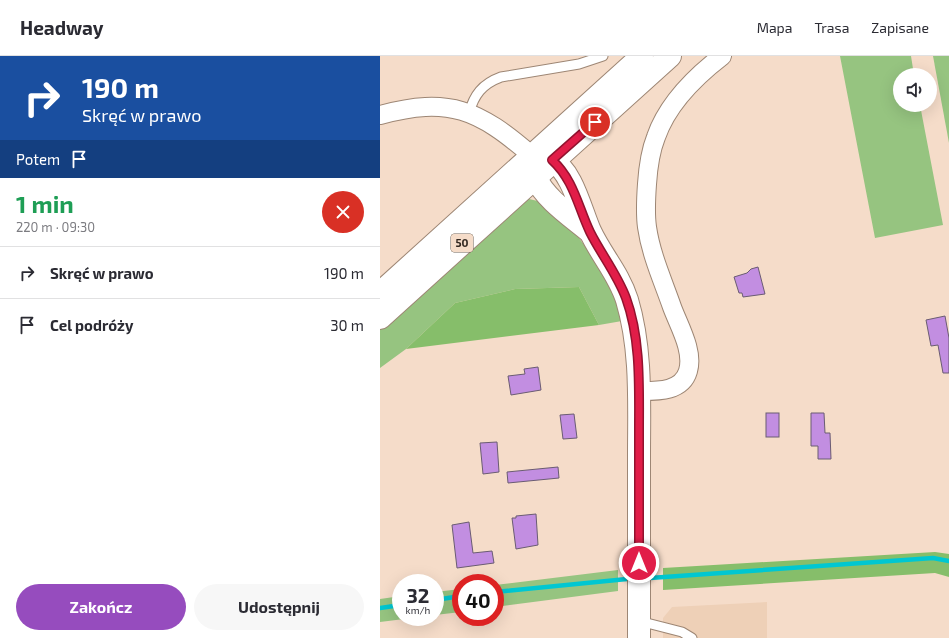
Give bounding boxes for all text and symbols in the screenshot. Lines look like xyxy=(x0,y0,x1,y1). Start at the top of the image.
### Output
text: Headway xyxy=(20,16,104,39)
text: Mapa xyxy=(757,19,792,36)
text: Trasa xyxy=(814,19,849,36)
text: Zapisane xyxy=(871,19,929,36)
map controls xyxy=(893,68,937,112)
button: sound xyxy=(893,68,937,112)
text: 190 m xyxy=(82,70,159,104)
icon: right xyxy=(16,72,68,124)
text: Skręć w prawo xyxy=(82,104,201,126)
pin xyxy=(578,105,612,139)
icon: arrive xyxy=(584,111,606,133)
icon: arrive xyxy=(68,148,90,170)
text: Potem xyxy=(16,150,60,168)
text: 1 min xyxy=(16,189,74,218)
button: close xyxy=(322,191,364,233)
text: 220 m · 09:30 xyxy=(16,219,95,235)
road number: 50 xyxy=(451,234,473,252)
icon: right xyxy=(16,262,38,284)
text: Skręć w prawo xyxy=(50,264,154,282)
text: 190 m xyxy=(324,264,364,282)
icon: arrive xyxy=(16,314,38,336)
text: Cel podróży xyxy=(50,316,133,334)
text: 30 m xyxy=(330,316,364,334)
position arrow xyxy=(618,542,660,584)
speed limit sign: 40 xyxy=(452,574,504,626)
text: 32 xyxy=(407,583,429,607)
button: Zakończ xyxy=(16,584,186,630)
button: Udostępnij xyxy=(194,584,364,630)
text: km/h xyxy=(406,604,430,616)

